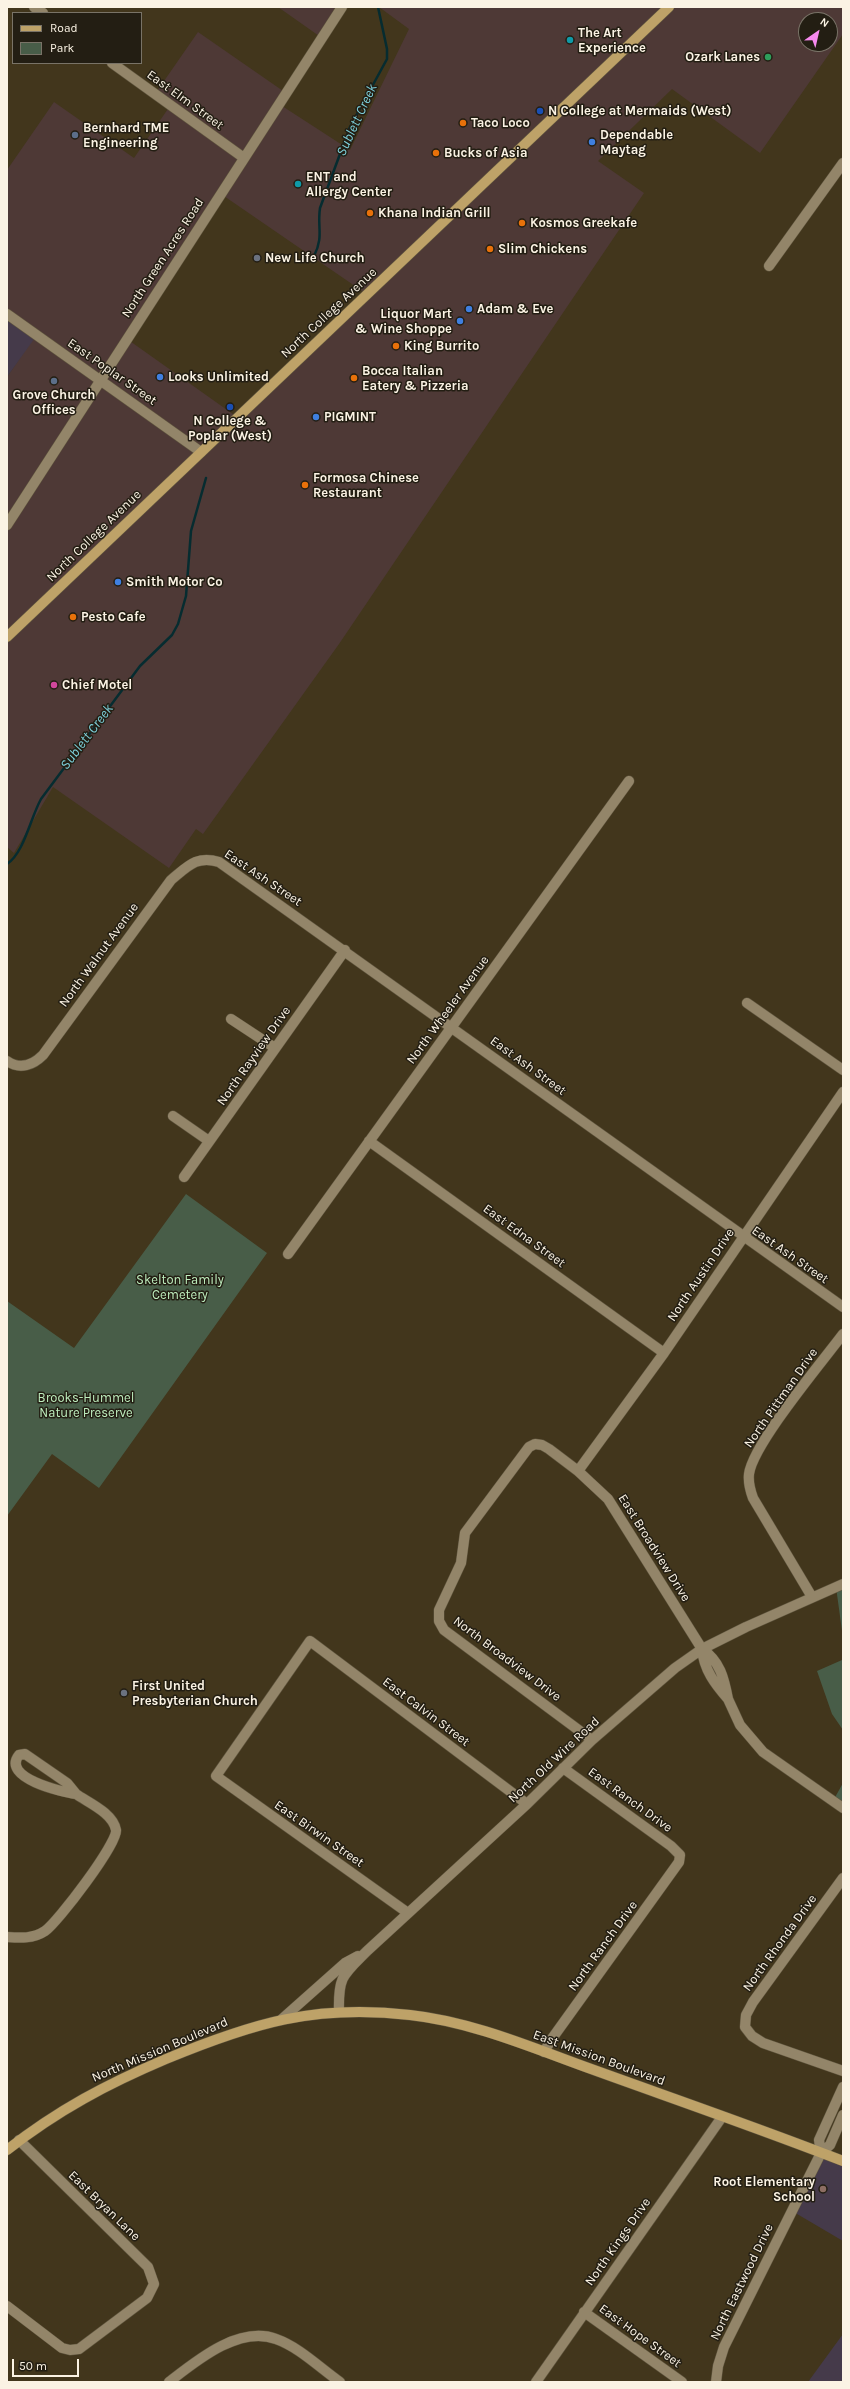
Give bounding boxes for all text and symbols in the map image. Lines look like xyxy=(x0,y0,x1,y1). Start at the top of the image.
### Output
legend xyxy=(12,12,142,64)
north arrow xyxy=(798,12,838,52)
text: N xyxy=(818,15,831,30)
text: Road xyxy=(50,21,78,35)
place label: The Art Experience xyxy=(578,25,646,56)
marker: The Art Experience xyxy=(565,35,575,45)
text: Park xyxy=(50,41,74,55)
place label: Ozark Lanes xyxy=(685,49,760,65)
marker: Ozark Lanes xyxy=(763,52,773,62)
street label: East Elm Street xyxy=(144,67,226,133)
water label: Sublett Creek xyxy=(333,81,381,159)
place label: N College at Mermaids (West) xyxy=(548,103,732,119)
marker: N College at Mermaids (West) xyxy=(535,106,545,116)
place label: Taco Loco xyxy=(471,115,530,131)
marker: Taco Loco xyxy=(458,118,468,128)
place label: Bernhard TME Engineering xyxy=(83,120,169,151)
place label: Dependable Maytag xyxy=(600,127,673,158)
marker: Bernhard TME Engineering xyxy=(70,130,80,140)
marker: Dependable Maytag xyxy=(587,137,597,147)
place label: Bucks of Asia xyxy=(444,145,528,161)
marker: Bucks of Asia xyxy=(431,148,441,158)
place label: ENT and Allergy Center xyxy=(306,169,392,200)
marker: ENT and Allergy Center xyxy=(293,179,303,189)
street label: North Green Acres Road xyxy=(119,195,207,321)
place label: Khana Indian Grill xyxy=(378,205,491,221)
marker: Khana Indian Grill xyxy=(365,208,375,218)
place label: Kosmos Greekafe xyxy=(530,215,637,231)
marker: Kosmos Greekafe xyxy=(517,218,527,228)
place label: Slim Chickens xyxy=(498,241,587,257)
marker: Slim Chickens xyxy=(485,244,495,254)
place label: New Life Church xyxy=(265,250,365,266)
marker: New Life Church xyxy=(252,253,262,263)
street label: North College Avenue xyxy=(278,265,380,361)
place label: Adam & Eve xyxy=(477,301,553,317)
marker: Adam & Eve xyxy=(464,304,474,314)
place label: Liquor Mart & Wine Shoppe xyxy=(355,306,452,337)
marker: Liquor Mart & Wine Shoppe xyxy=(455,316,465,326)
street label: East Poplar Street xyxy=(64,335,160,409)
place label: King Burrito xyxy=(404,338,479,354)
marker: King Burrito xyxy=(391,341,401,351)
place label: Bocca Italian Eatery & Pizzeria xyxy=(362,363,469,394)
place label: Looks Unlimited xyxy=(168,369,269,385)
marker: Looks Unlimited xyxy=(155,372,165,382)
marker: Bocca Italian Eatery & Pizzeria xyxy=(349,373,359,383)
marker: Grove Church Offices xyxy=(49,376,59,386)
place label: Grove Church Offices xyxy=(13,387,95,418)
marker: N College & Poplar (West) xyxy=(225,402,235,412)
place label: PIGMINT xyxy=(324,409,376,425)
marker: PIGMINT xyxy=(311,412,321,422)
place label: N College & Poplar (West) xyxy=(188,413,272,444)
place label: Formosa Chinese Restaurant xyxy=(313,470,419,501)
marker: Formosa Chinese Restaurant xyxy=(300,480,310,490)
street label: North College Avenue xyxy=(43,487,145,585)
place label: Smith Motor Co xyxy=(126,574,223,590)
marker: Smith Motor Co xyxy=(113,577,123,587)
place label: Pesto Cafe xyxy=(81,609,146,625)
marker: Pesto Cafe xyxy=(68,612,78,622)
place label: Chief Motel xyxy=(62,677,132,693)
marker: Chief Motel xyxy=(49,680,59,690)
water label: Sublett Creek xyxy=(57,701,117,773)
street label: East Ash Street xyxy=(221,846,305,910)
street label: North Walnut Avenue xyxy=(56,900,142,1010)
street label: North Wheeler Avenue xyxy=(403,953,493,1067)
street label: North Rayview Drive xyxy=(214,1003,294,1109)
street label: East Ash Street xyxy=(487,1033,569,1099)
street label: East Edna Street xyxy=(480,1201,568,1271)
street label: East Ash Street xyxy=(749,1223,831,1287)
street label: North Austin Drive xyxy=(664,1226,738,1324)
park label: Skelton Family Cemetery xyxy=(136,1272,224,1303)
street label: North Pittman Drive xyxy=(741,1345,821,1451)
park label: Brooks-Hummel Nature Preserve xyxy=(38,1390,134,1421)
street label: East Broadview Drive xyxy=(615,1491,693,1605)
street label: North Broadview Drive xyxy=(450,1613,564,1705)
street label: East Calvin Street xyxy=(379,1674,473,1750)
place label: First United Presbyterian Church xyxy=(132,1678,258,1709)
marker: First United Presbyterian Church xyxy=(119,1688,129,1698)
street label: North Old Wire Road xyxy=(505,1714,603,1806)
street label: East Ranch Drive xyxy=(585,1764,675,1836)
street label: East Birwin Street xyxy=(271,1797,367,1871)
street label: North Rhonda Drive xyxy=(740,1892,820,1994)
street label: North Ranch Drive xyxy=(565,1898,641,1994)
street label: North Mission Boulevard xyxy=(90,2014,230,2086)
street label: East Mission Boulevard xyxy=(531,2027,667,2089)
street label: East Bryan Lane xyxy=(65,2168,143,2244)
place label: Root Elementary School xyxy=(713,2174,815,2205)
marker: Root Elementary School xyxy=(818,2184,828,2194)
street label: North Kings Drive xyxy=(582,2195,654,2289)
street label: North Eastwood Drive xyxy=(707,2221,777,2343)
street label: East Hope Street xyxy=(596,2301,684,2371)
scale bar xyxy=(14,2351,81,2377)
text: 50 m xyxy=(19,2359,47,2373)

